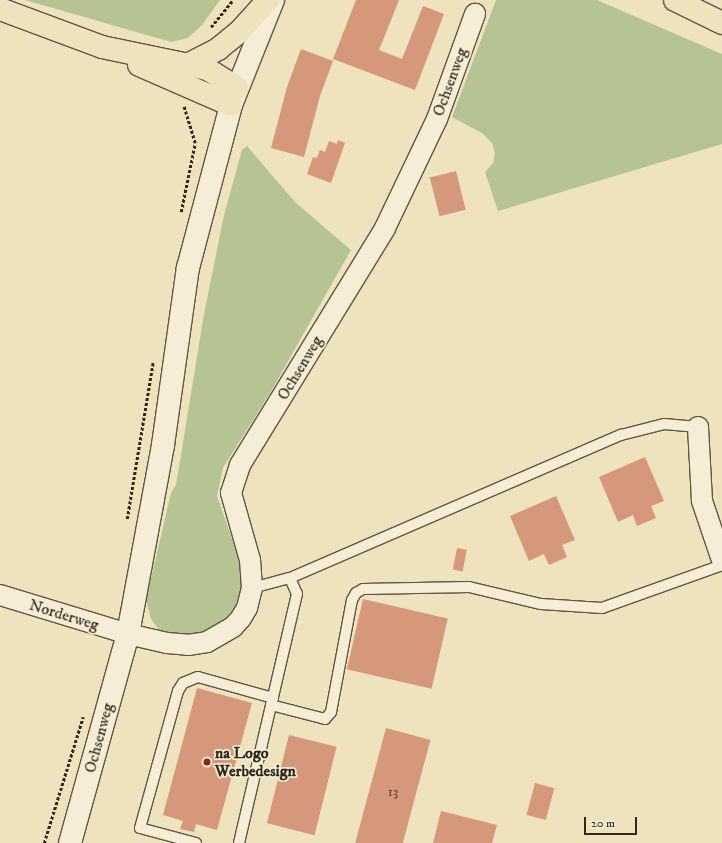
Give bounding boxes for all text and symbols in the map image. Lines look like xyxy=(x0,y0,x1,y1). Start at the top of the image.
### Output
street label: Ochsenweg xyxy=(429,45,471,119)
street label: Ochsenweg xyxy=(273,332,327,404)
street label: Norderweg xyxy=(27,595,101,635)
street label: Ochsenweg xyxy=(80,701,118,775)
place label: na Logo Werbedesign xyxy=(215,743,296,781)
marker: na Logo Werbedesign xyxy=(202,757,212,767)
house number: 13 xyxy=(388,784,398,800)
scale bar xyxy=(586,809,639,835)
text: 20 m xyxy=(591,816,615,831)

